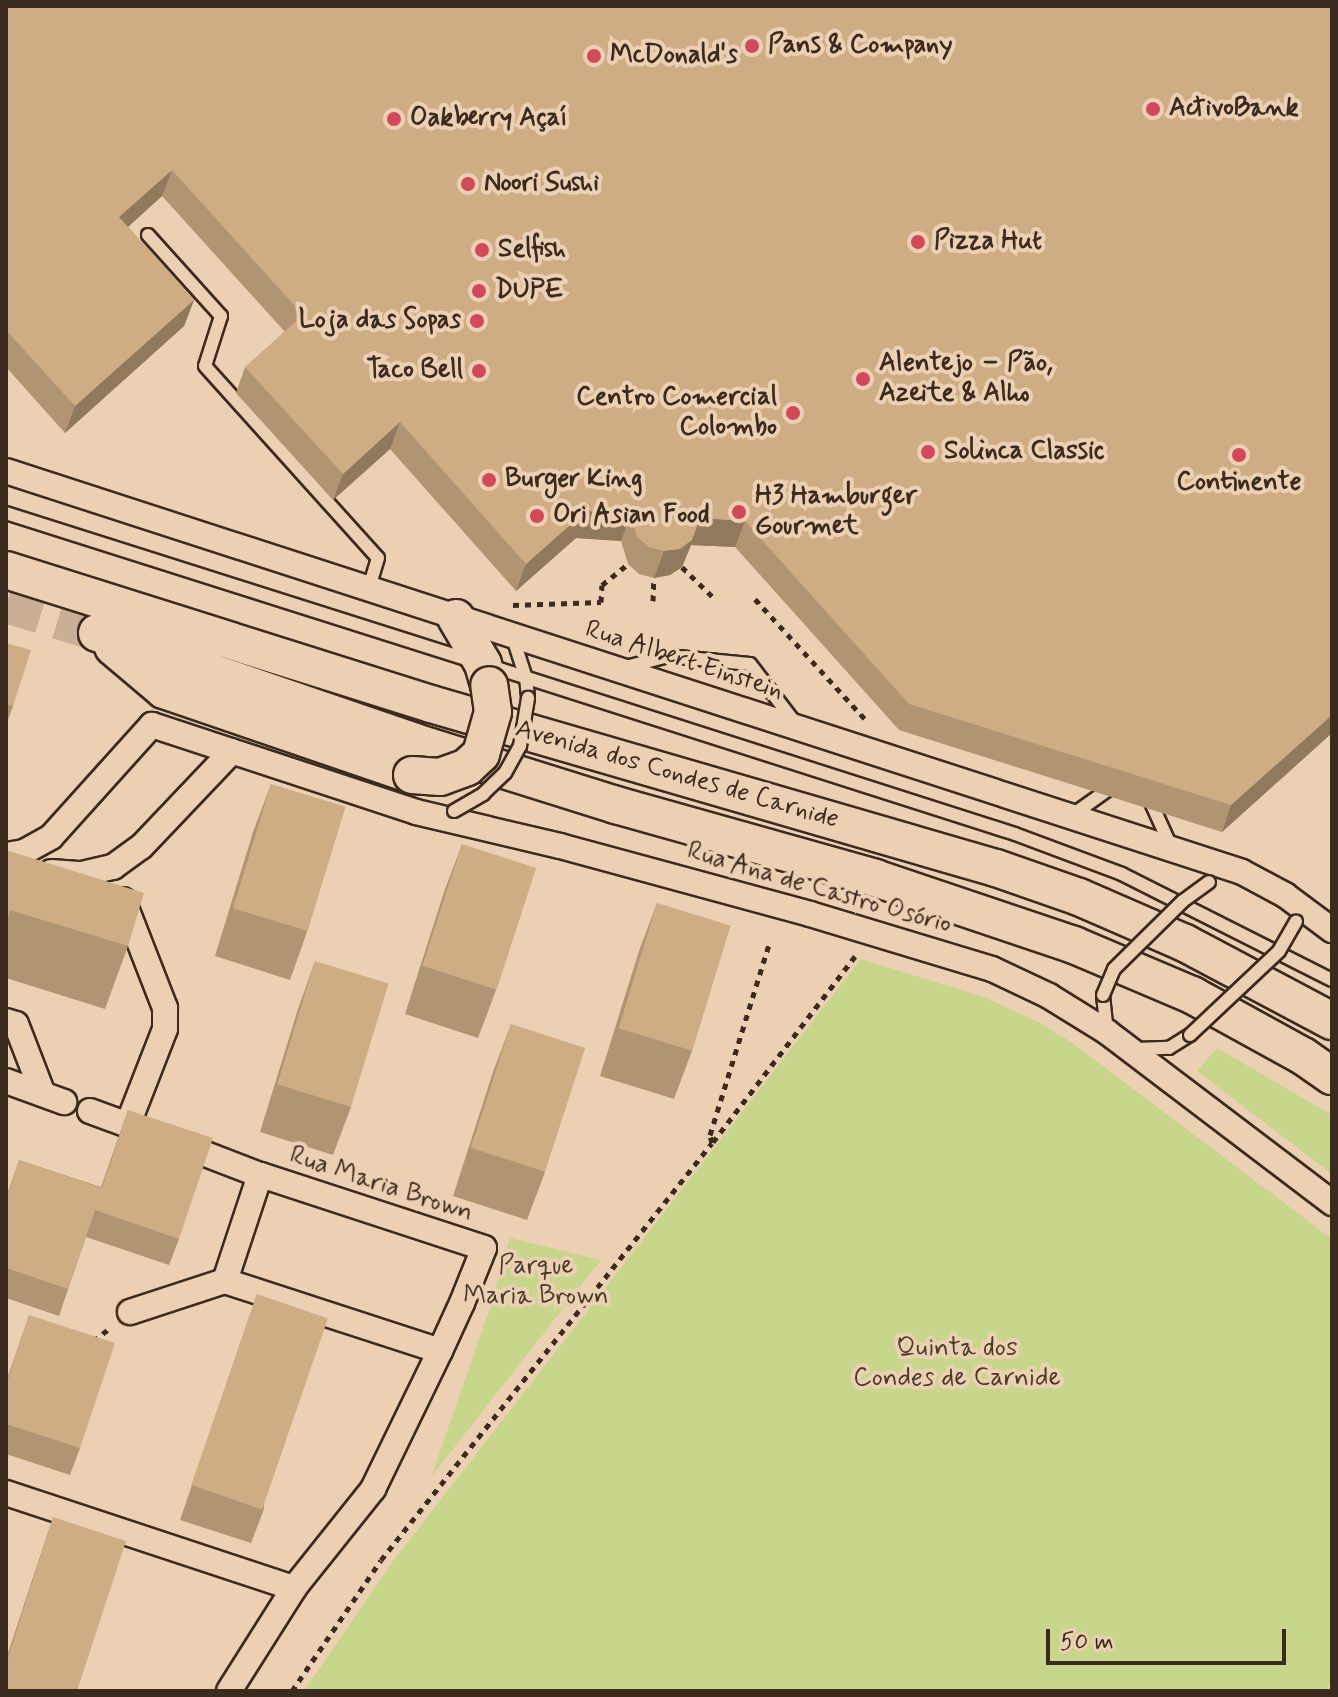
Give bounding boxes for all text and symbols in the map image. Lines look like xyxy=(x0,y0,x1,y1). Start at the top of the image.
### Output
place label: Pans & Company xyxy=(768,30,952,62)
marker: Pans & Company xyxy=(743,37,761,55)
place label: McDonald's xyxy=(610,40,738,72)
marker: McDonald's xyxy=(585,47,603,65)
place label: ActivoBank xyxy=(1169,93,1299,125)
marker: ActivoBank xyxy=(1144,100,1162,118)
place label: Oakberry Açaí xyxy=(410,103,567,135)
marker: Oakberry Açaí xyxy=(385,110,403,128)
place label: Noori Sushi xyxy=(484,168,599,200)
marker: Noori Sushi xyxy=(459,175,477,193)
place label: Pizza Hut xyxy=(934,226,1040,258)
marker: Pizza Hut xyxy=(909,233,927,251)
place label: Selfish xyxy=(498,234,566,266)
marker: Selfish xyxy=(473,241,491,259)
place label: DUPE xyxy=(495,275,563,307)
marker: DUPE xyxy=(470,282,488,300)
place label: Loja das Sopas xyxy=(302,305,461,337)
marker: Loja das Sopas xyxy=(468,312,486,330)
place label: Alentejo – Pão, Azeite & Alho xyxy=(879,348,1053,410)
place label: Taco Bell xyxy=(368,355,463,387)
marker: Taco Bell xyxy=(470,362,488,380)
marker: Alentejo – Pão, Azeite & Alho xyxy=(854,370,872,388)
place label: Centro Comercial Colombo xyxy=(576,382,777,444)
marker: Centro Comercial Colombo xyxy=(784,404,802,422)
place label: Solinca Classic xyxy=(944,436,1109,468)
marker: Solinca Classic xyxy=(919,443,937,461)
marker: Continente xyxy=(1230,446,1248,464)
place label: Burger King xyxy=(505,464,639,496)
place label: Continente xyxy=(1176,467,1302,499)
marker: Burger King xyxy=(480,471,498,489)
place label: H3 Hamburger Gourmet xyxy=(755,481,917,542)
place label: Ori Asian Food xyxy=(553,500,714,532)
marker: H3 Hamburger Gourmet xyxy=(730,503,748,521)
marker: Ori Asian Food xyxy=(528,507,546,525)
street label: Rua Albert Einstein xyxy=(581,614,787,708)
street label: Avenida dos Condes de Carnide xyxy=(505,712,849,838)
street label: Rua Ana de Castro Osório xyxy=(684,836,954,942)
street label: Rua Maria Brown xyxy=(285,1140,477,1230)
park label: Parque Maria Brown xyxy=(463,1251,609,1312)
park label: Quinta dos Condes de Carnide xyxy=(851,1333,1063,1394)
scale bar xyxy=(1050,1613,1290,1663)
text: 50 m xyxy=(1060,1627,1114,1658)

